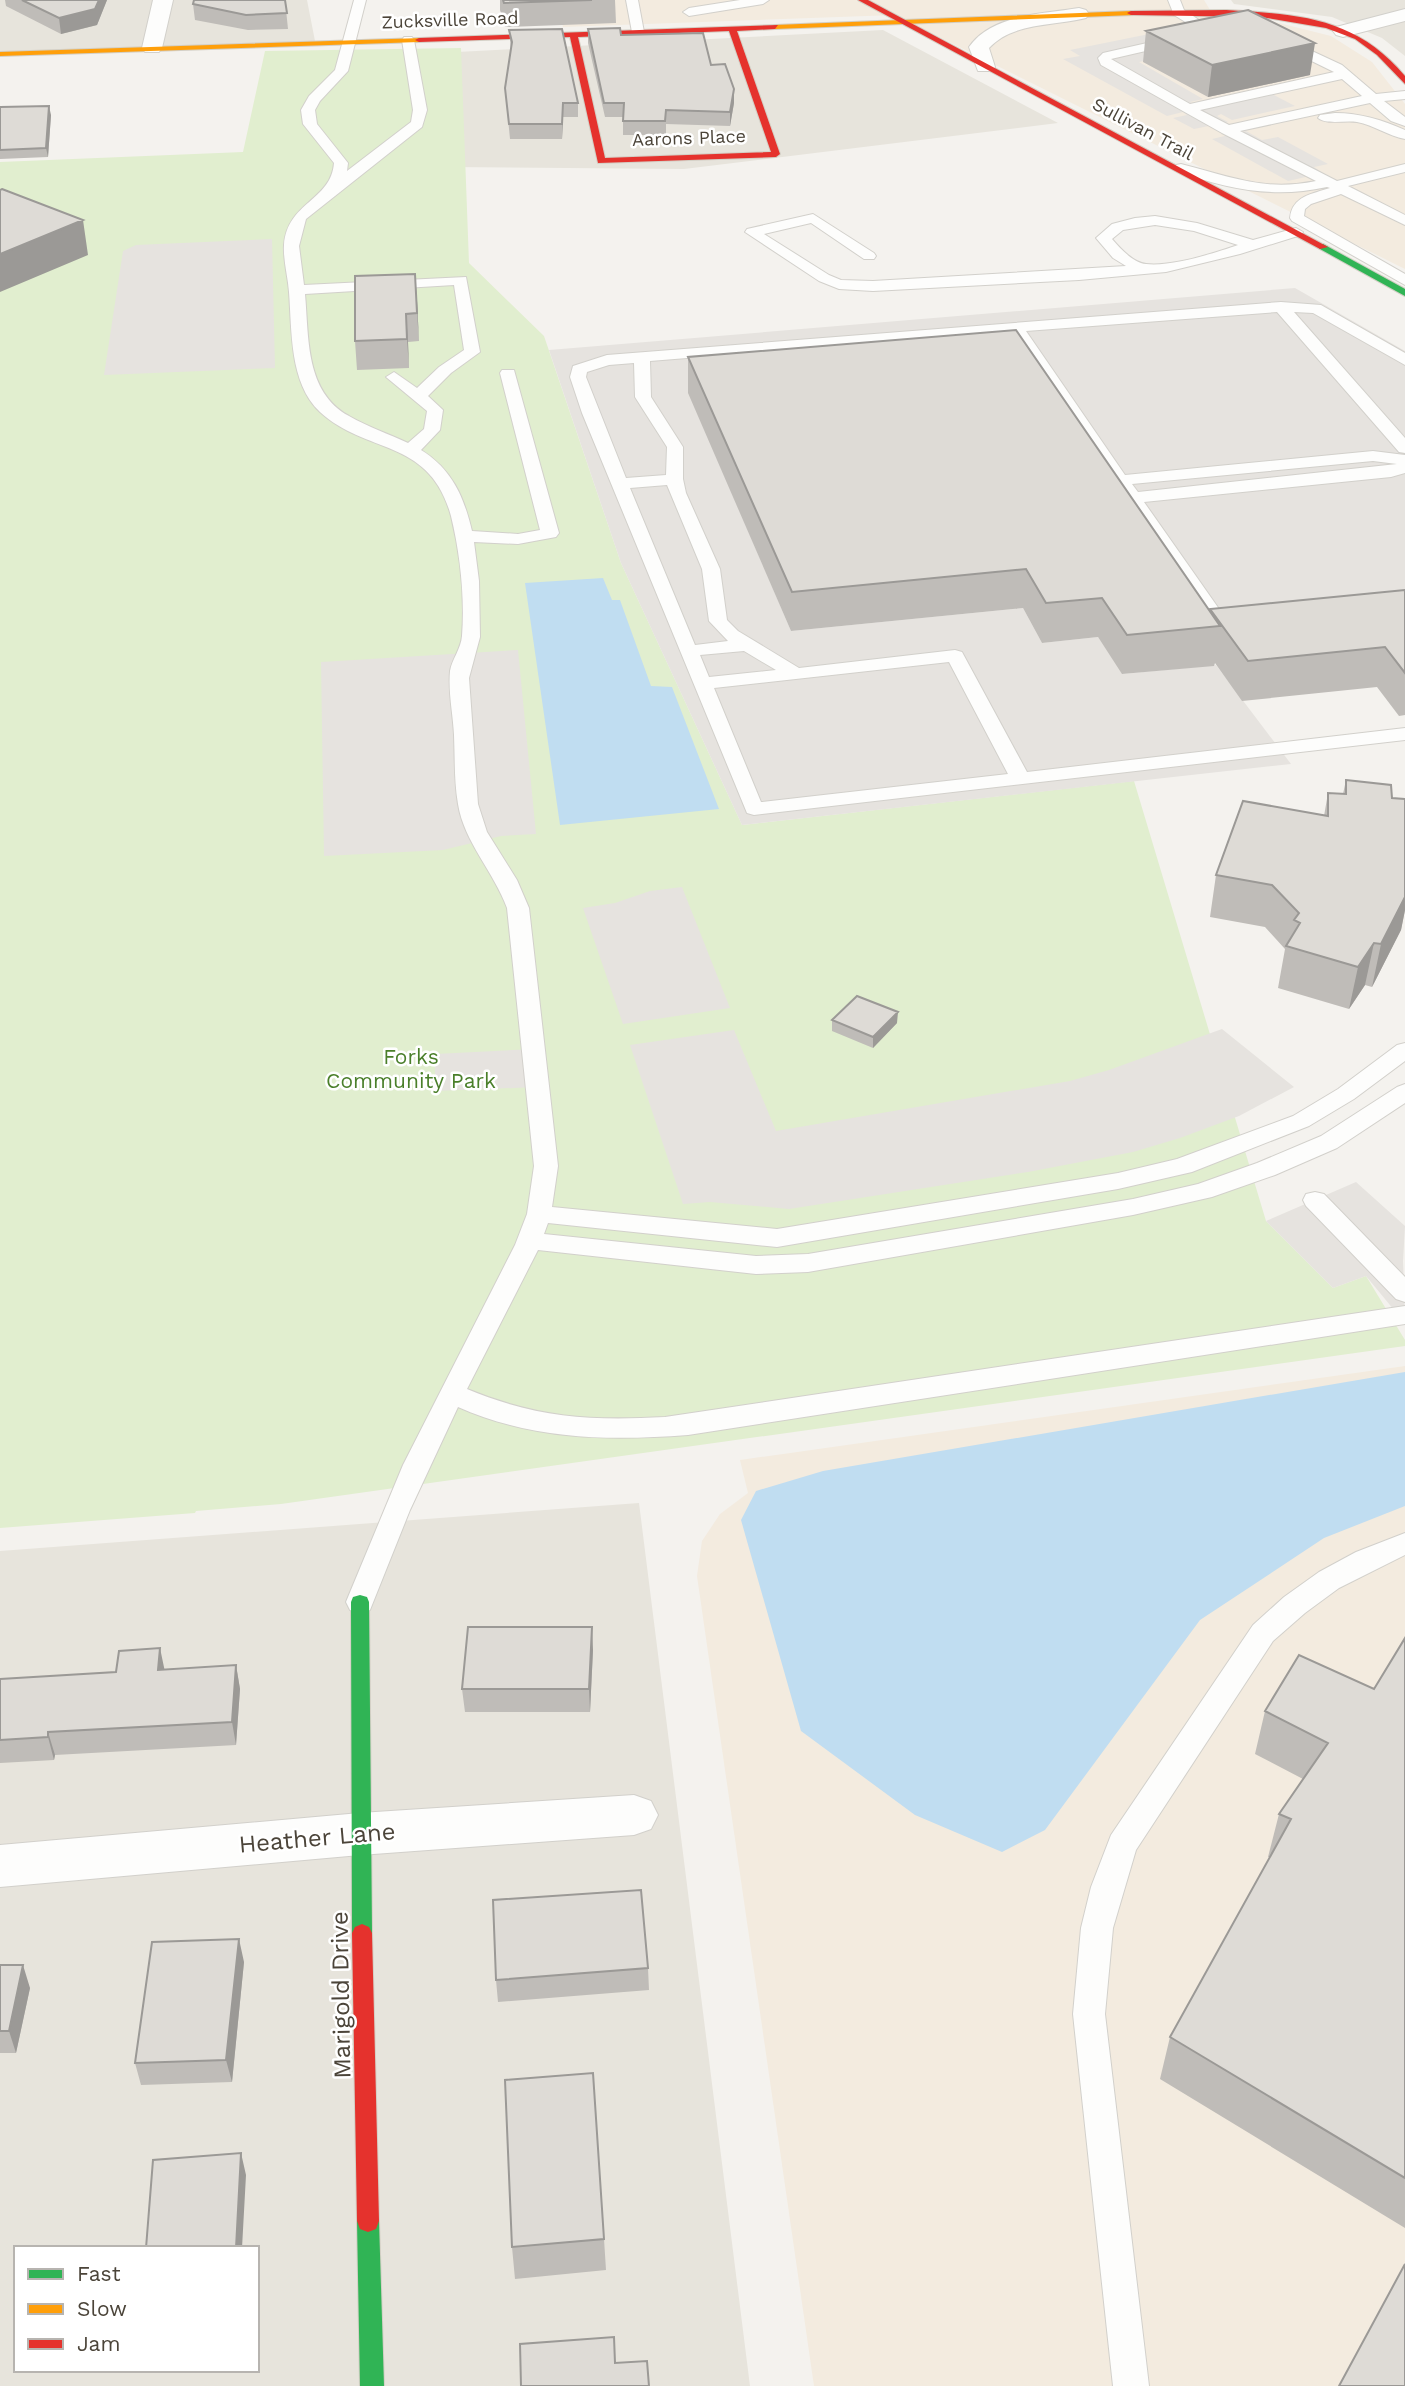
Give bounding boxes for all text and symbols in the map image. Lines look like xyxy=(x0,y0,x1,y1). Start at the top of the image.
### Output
street label: Zucksville Road xyxy=(381,7,519,32)
street label: Sullivan Trail xyxy=(1089,93,1198,164)
street label: Aarons Place xyxy=(632,125,746,150)
park label: Forks Community Park xyxy=(326,1044,496,1093)
street label: Heather Lane xyxy=(237,1817,397,1859)
street label: Marigold Drive xyxy=(326,1911,356,2079)
legend xyxy=(14,2246,259,2372)
text: Fast xyxy=(77,2261,121,2286)
text: Slow xyxy=(77,2296,127,2321)
text: Jam xyxy=(77,2331,120,2356)

